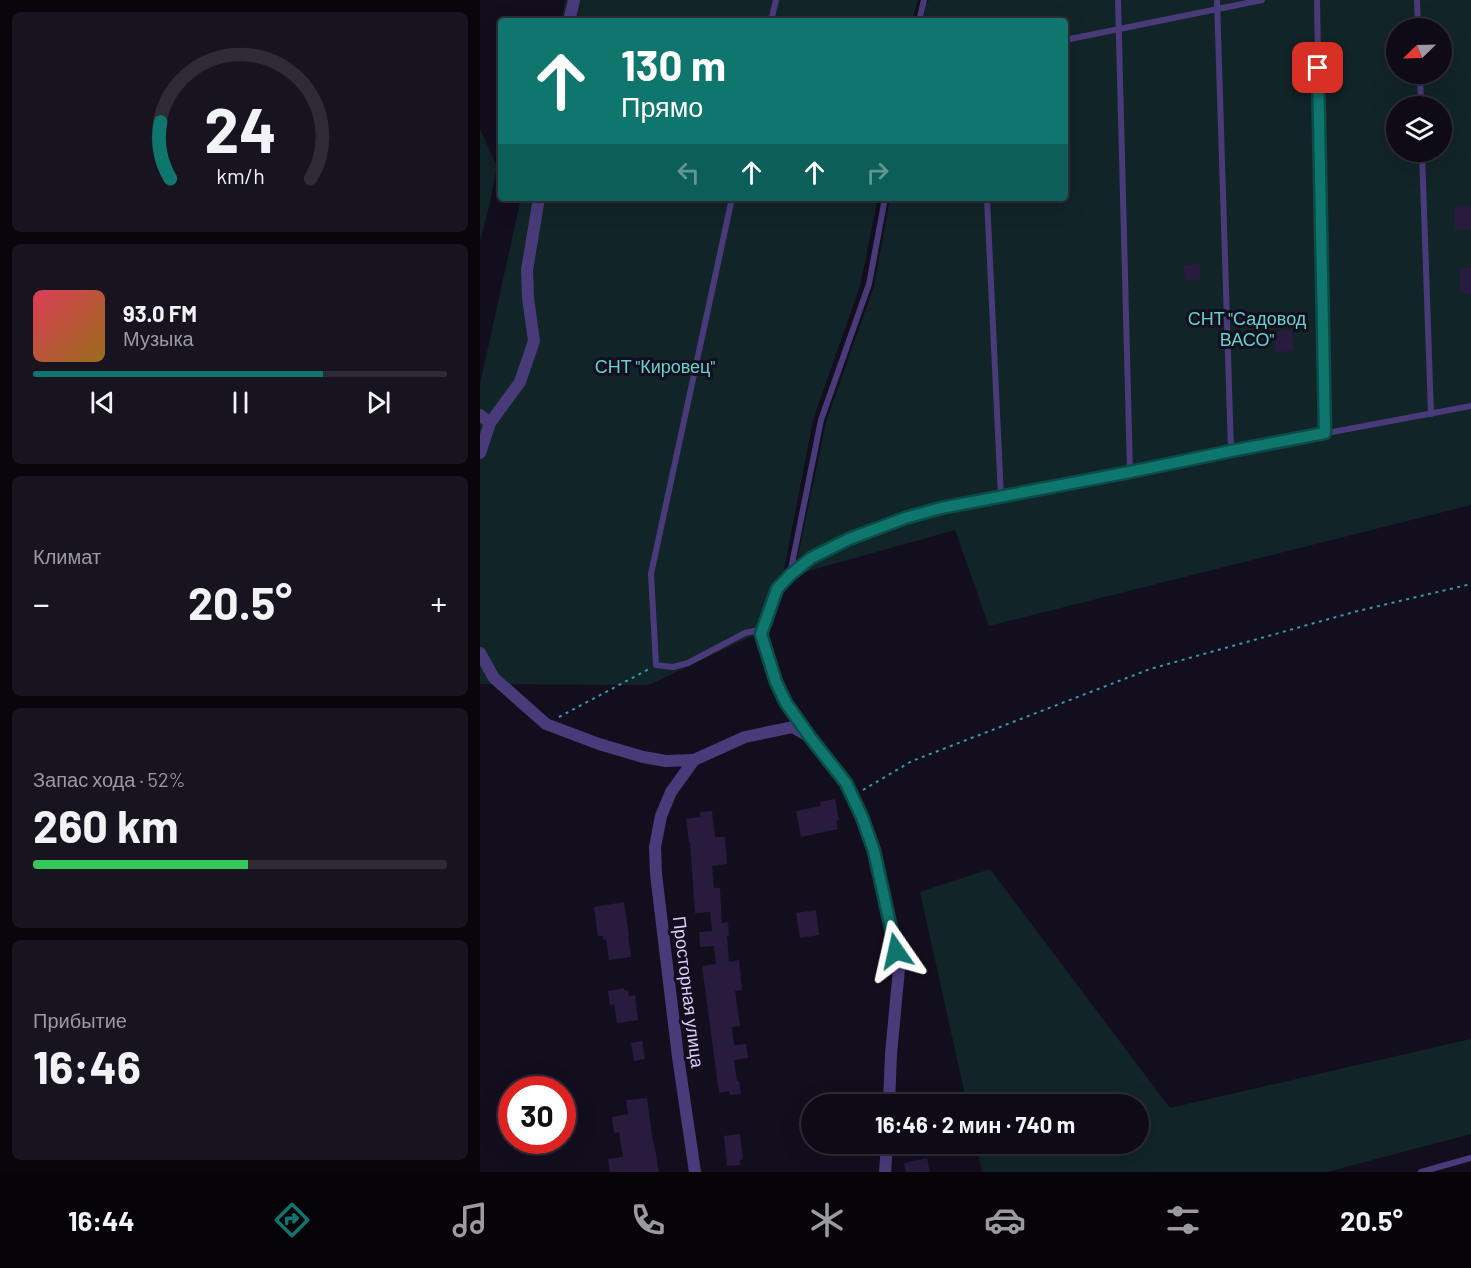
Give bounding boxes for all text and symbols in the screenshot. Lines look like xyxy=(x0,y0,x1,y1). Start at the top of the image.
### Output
north arrow xyxy=(1386,18,1452,84)
map controls xyxy=(1386,18,1452,162)
text: 130 m xyxy=(621,39,726,89)
icon: ahead xyxy=(522,42,600,120)
pin xyxy=(1292,42,1343,93)
icon: arrive xyxy=(1301,51,1334,84)
text: Прямо xyxy=(621,90,703,122)
text: 24 xyxy=(204,91,276,165)
button: layers xyxy=(1386,96,1452,162)
icon: left xyxy=(672,156,705,189)
icon: ahead xyxy=(735,156,768,189)
icon: ahead xyxy=(798,156,831,189)
icon: right xyxy=(861,156,894,189)
text: km/h xyxy=(216,163,264,188)
text: 93.0 FM xyxy=(123,300,197,326)
park label: СНТ "Садовод ВАСО" xyxy=(1188,307,1307,350)
text: Музыка xyxy=(123,326,194,350)
park label: СНТ "Кировец" xyxy=(595,355,715,377)
icon: previous xyxy=(86,386,119,419)
icon: pause xyxy=(224,386,257,419)
icon: next xyxy=(362,386,395,419)
text: Климат xyxy=(33,544,101,568)
text: 20.5° xyxy=(188,575,292,629)
text: − xyxy=(33,583,50,623)
text: + xyxy=(431,583,447,623)
text: Запас хода · 52% xyxy=(33,767,186,791)
text: 260 km xyxy=(33,798,179,852)
street label: Просторная улица xyxy=(669,915,709,1070)
position arrow xyxy=(864,919,928,983)
text: Прибытие xyxy=(33,1008,127,1032)
text: 16:46 xyxy=(33,1039,141,1093)
speed limit sign: 30 xyxy=(498,1076,576,1154)
text: 16:46 · 2 мин · 740 m xyxy=(875,1111,1075,1137)
icon: directions xyxy=(271,1199,313,1241)
icon: music xyxy=(449,1199,491,1241)
icon: phone xyxy=(627,1199,669,1241)
icon: climate xyxy=(806,1199,848,1241)
icon: car xyxy=(984,1199,1026,1241)
icon: filters xyxy=(1162,1199,1204,1241)
text: 16:44 xyxy=(68,1204,135,1236)
text: 20.5° xyxy=(1340,1204,1403,1236)

